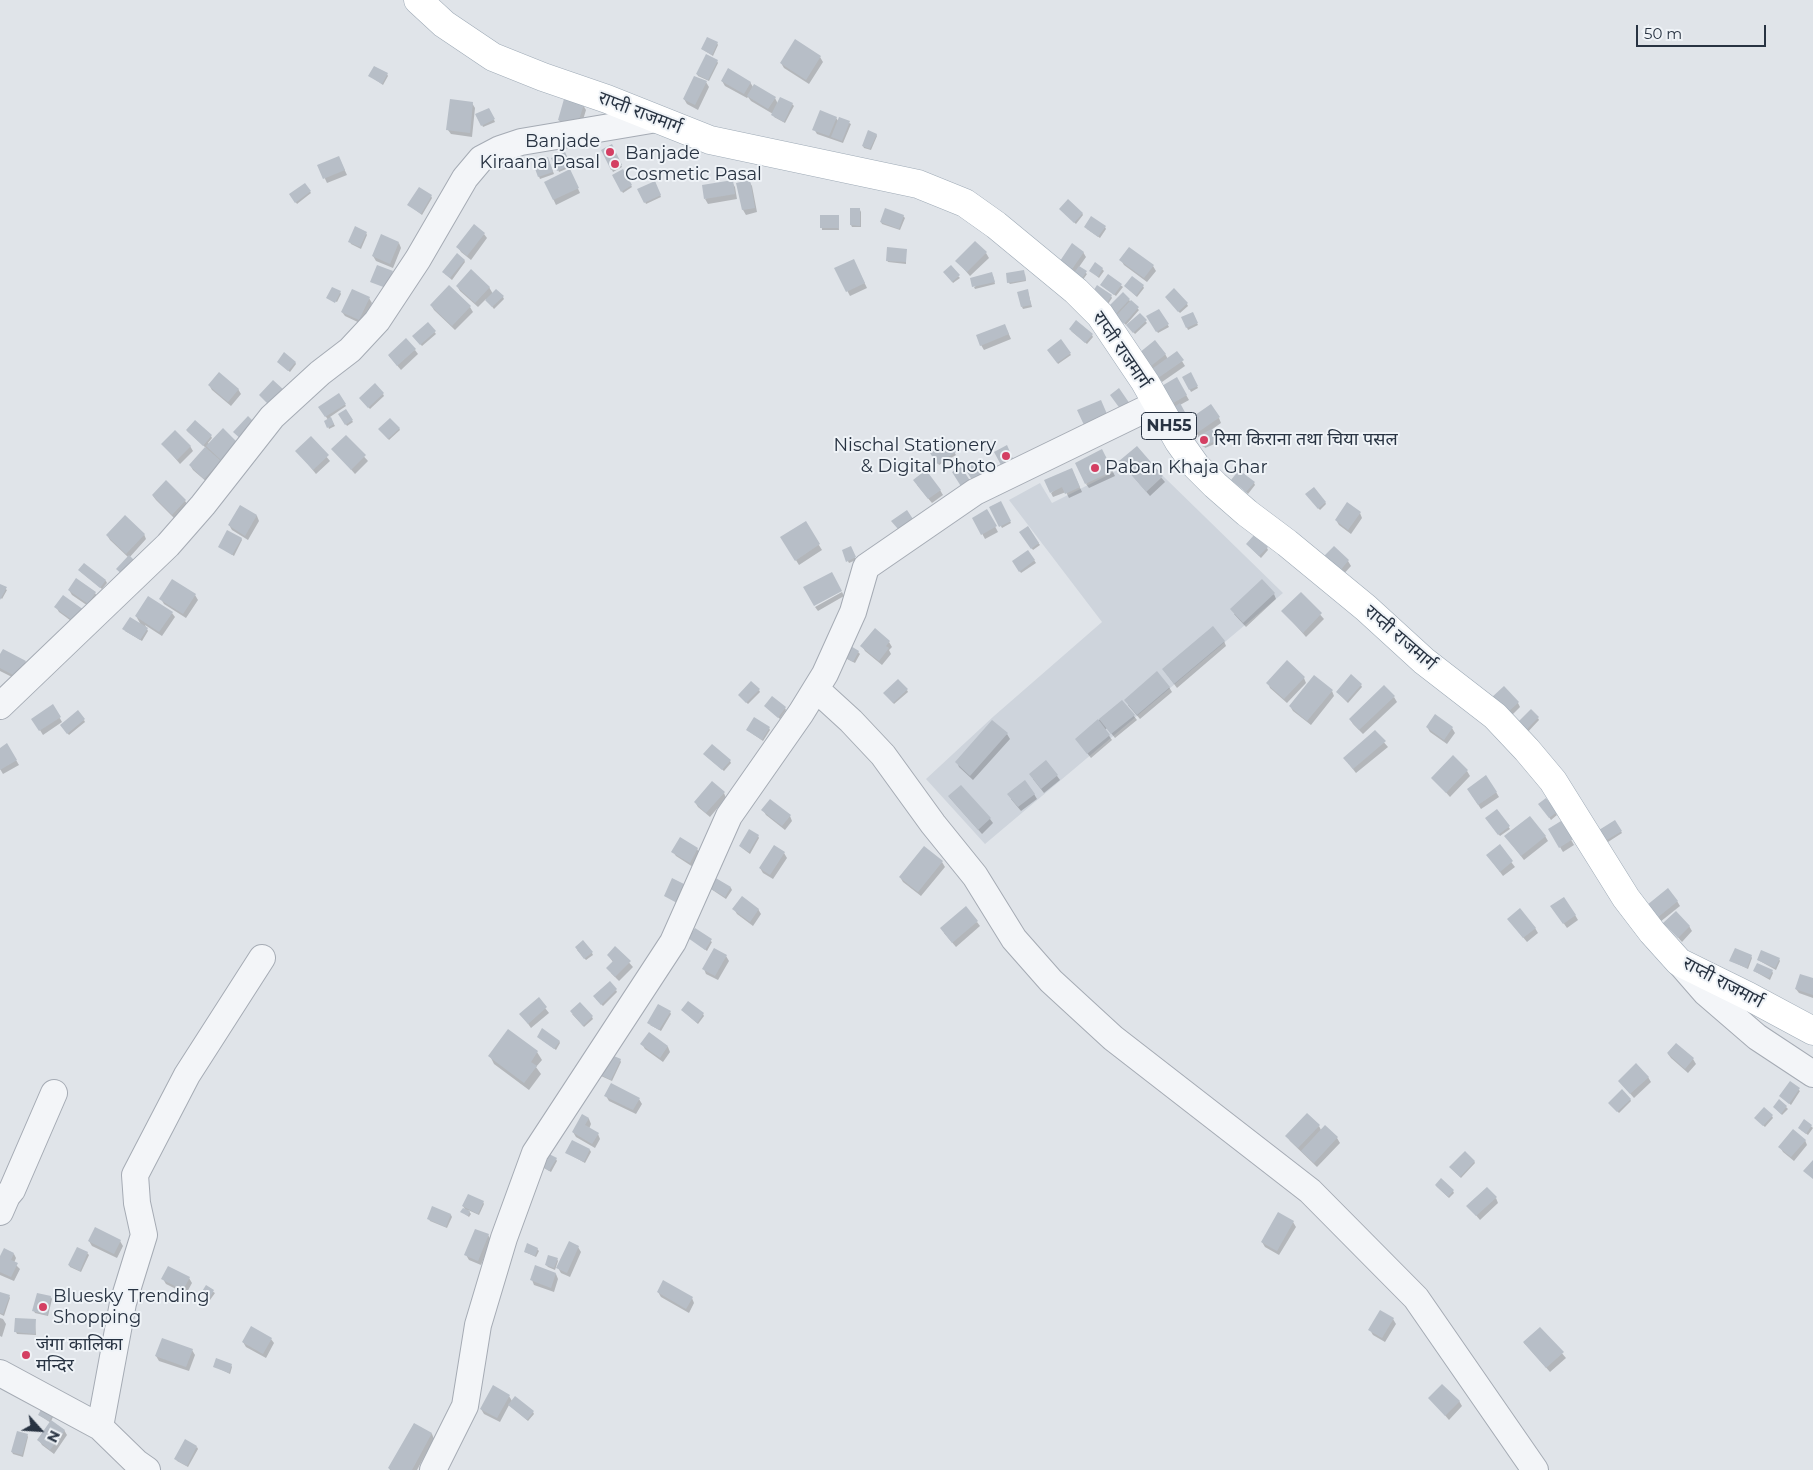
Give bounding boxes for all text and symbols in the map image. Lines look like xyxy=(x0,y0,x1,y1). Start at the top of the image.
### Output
scale bar xyxy=(1638,15,1768,47)
text: 50 m xyxy=(1644,24,1682,43)
street label: राप्ती राजमार्ग xyxy=(595,87,685,139)
place label: Banjade Kiraana Pasal xyxy=(480,131,600,173)
place label: Banjade Cosmetic Pasal xyxy=(625,143,762,186)
marker: Banjade Kiraana Pasal xyxy=(604,146,616,158)
marker: Banjade Cosmetic Pasal xyxy=(609,158,621,170)
street label: राप्ती राजमार्ग xyxy=(1087,307,1155,393)
road number: NH55 xyxy=(1142,412,1196,440)
place label: रिमा किराना तथा चिया पसल xyxy=(1214,429,1398,451)
marker: रिमा किराना तथा चिया पसल xyxy=(1198,434,1210,446)
place label: Nischal Stationery & Digital Photo xyxy=(833,435,996,478)
marker: Nischal Stationery & Digital Photo xyxy=(1000,450,1012,462)
place label: Paban Khaja Ghar xyxy=(1105,457,1268,479)
marker: Paban Khaja Ghar xyxy=(1089,462,1101,474)
street label: राप्ती राजमार्ग xyxy=(1360,601,1440,675)
street label: राप्ती राजमार्ग xyxy=(1679,953,1767,1013)
place label: Bluesky Trending Shopping xyxy=(53,1286,210,1328)
marker: Bluesky Trending Shopping xyxy=(37,1301,49,1313)
place label: जंगा कालिका मन्दिर xyxy=(36,1334,123,1376)
marker: जंगा कालिका मन्दिर xyxy=(20,1349,32,1361)
north arrow xyxy=(15,1405,65,1455)
text: N xyxy=(43,1428,64,1446)

